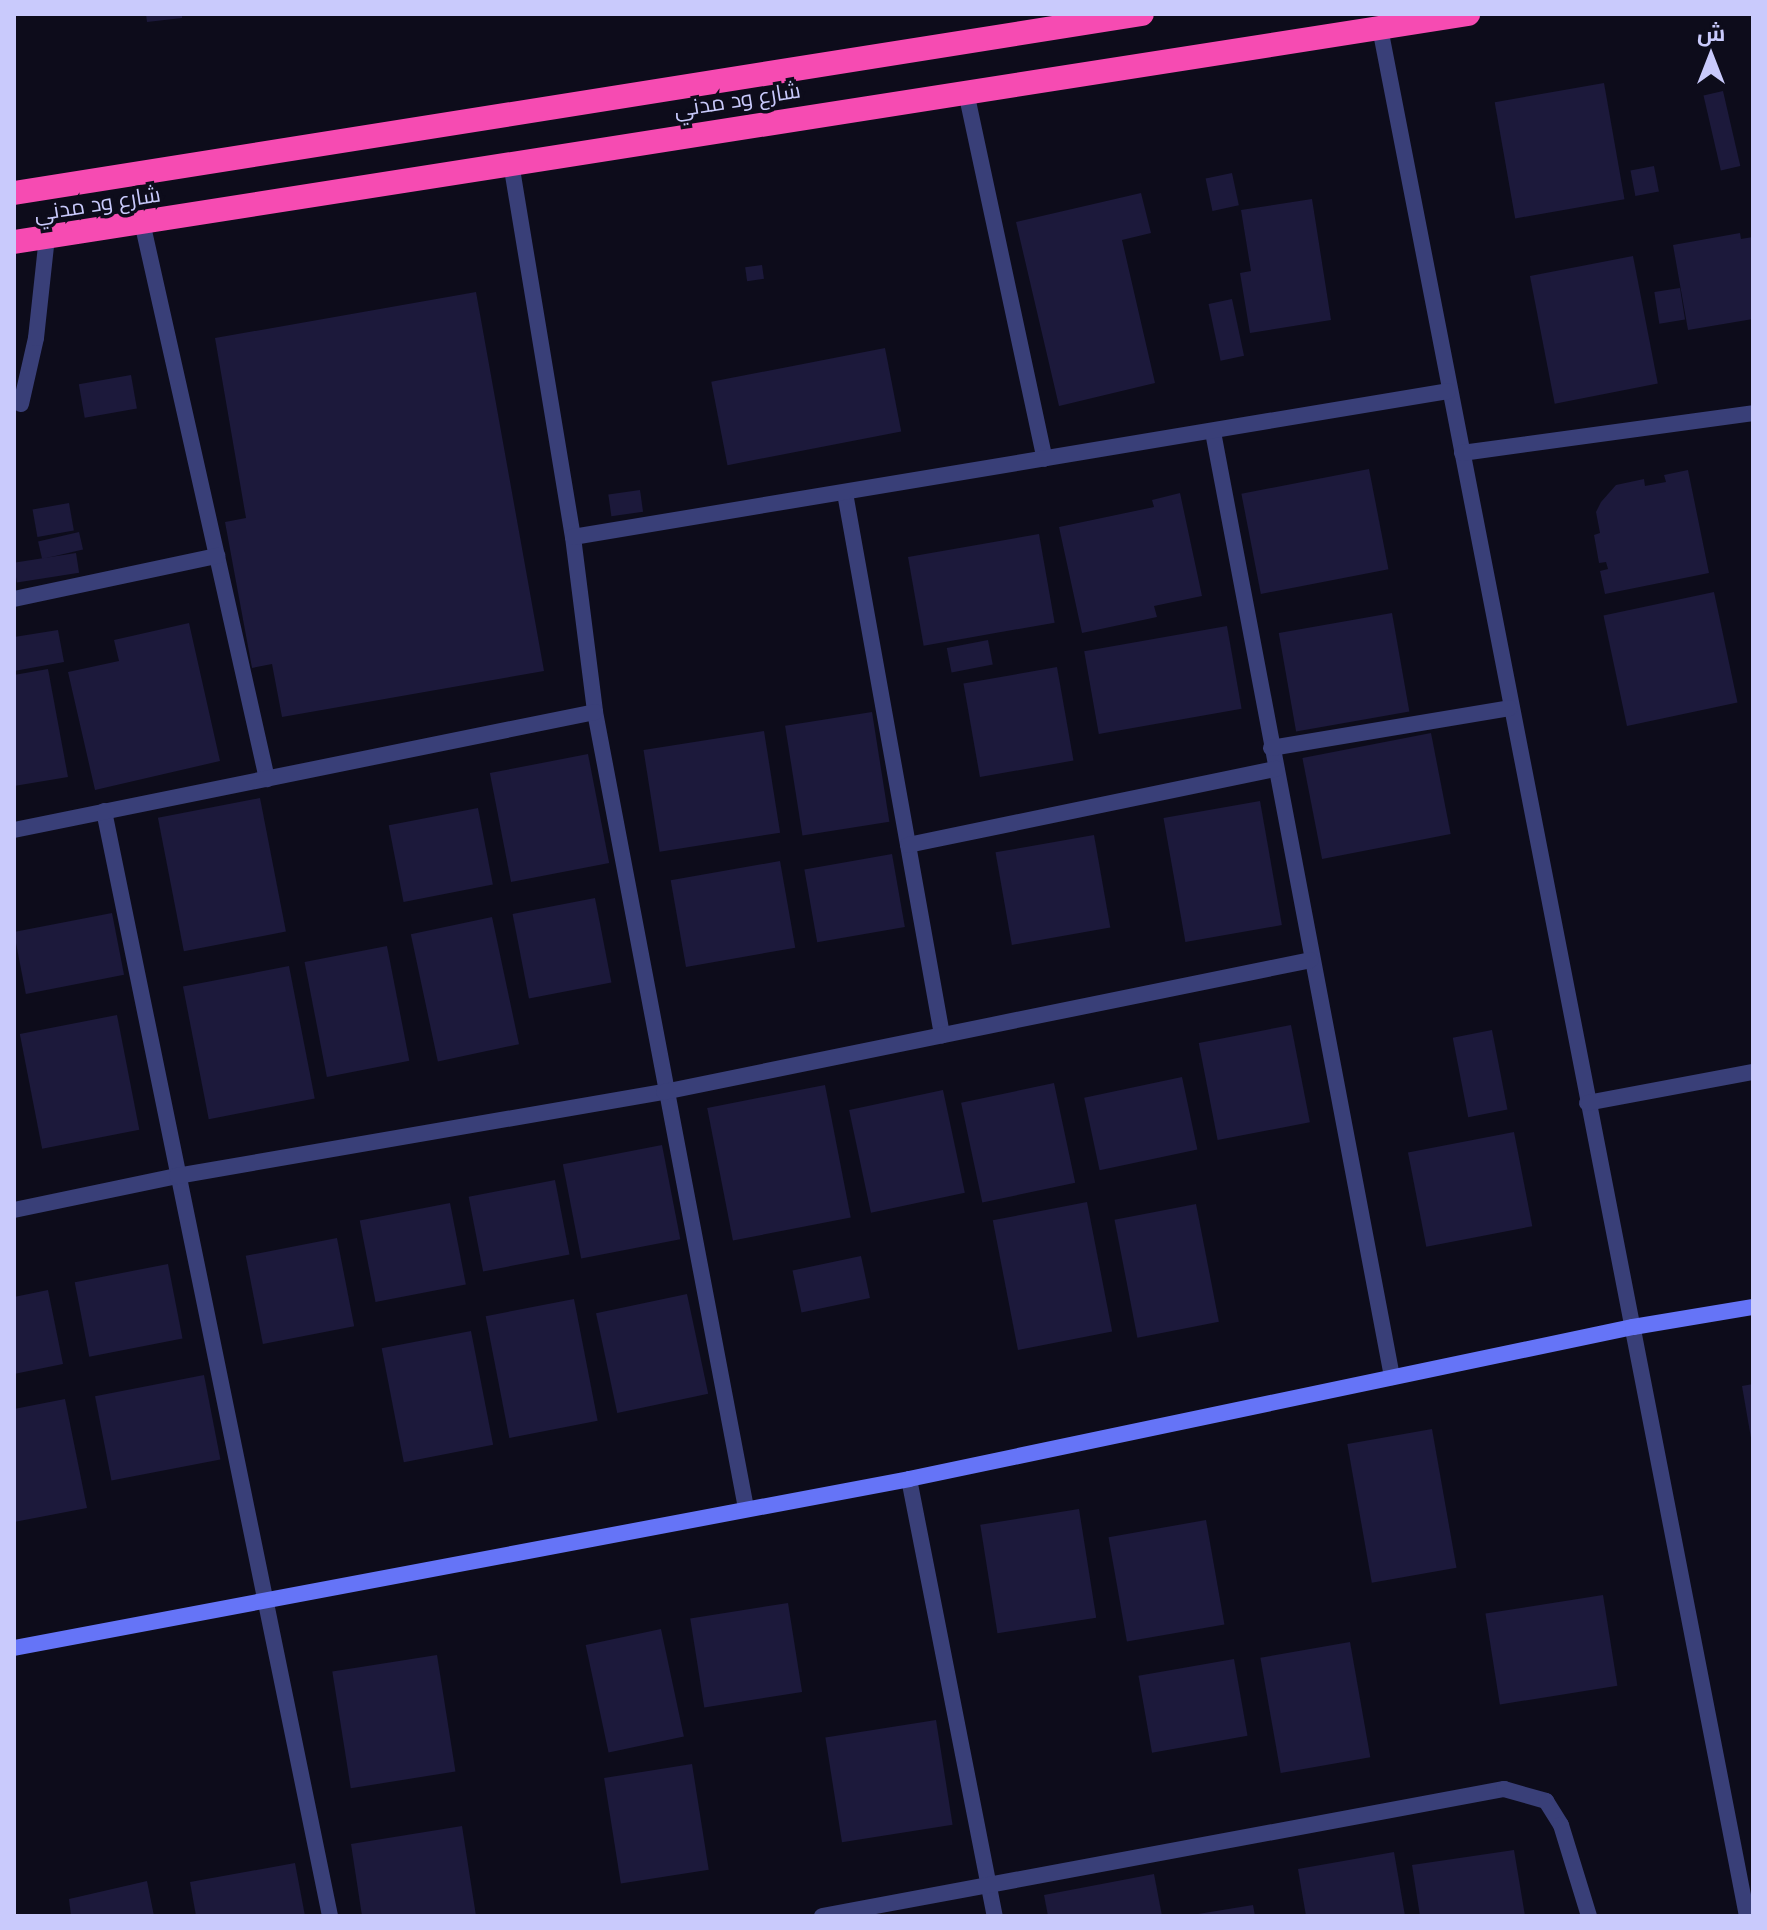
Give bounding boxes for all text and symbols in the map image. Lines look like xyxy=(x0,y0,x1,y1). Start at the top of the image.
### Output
north arrow xyxy=(1671,16,1751,96)
text: ش xyxy=(1697,17,1725,47)
street label: شارع ود مدني xyxy=(672,76,802,122)
street label: شارع ود مدني xyxy=(32,180,162,226)

